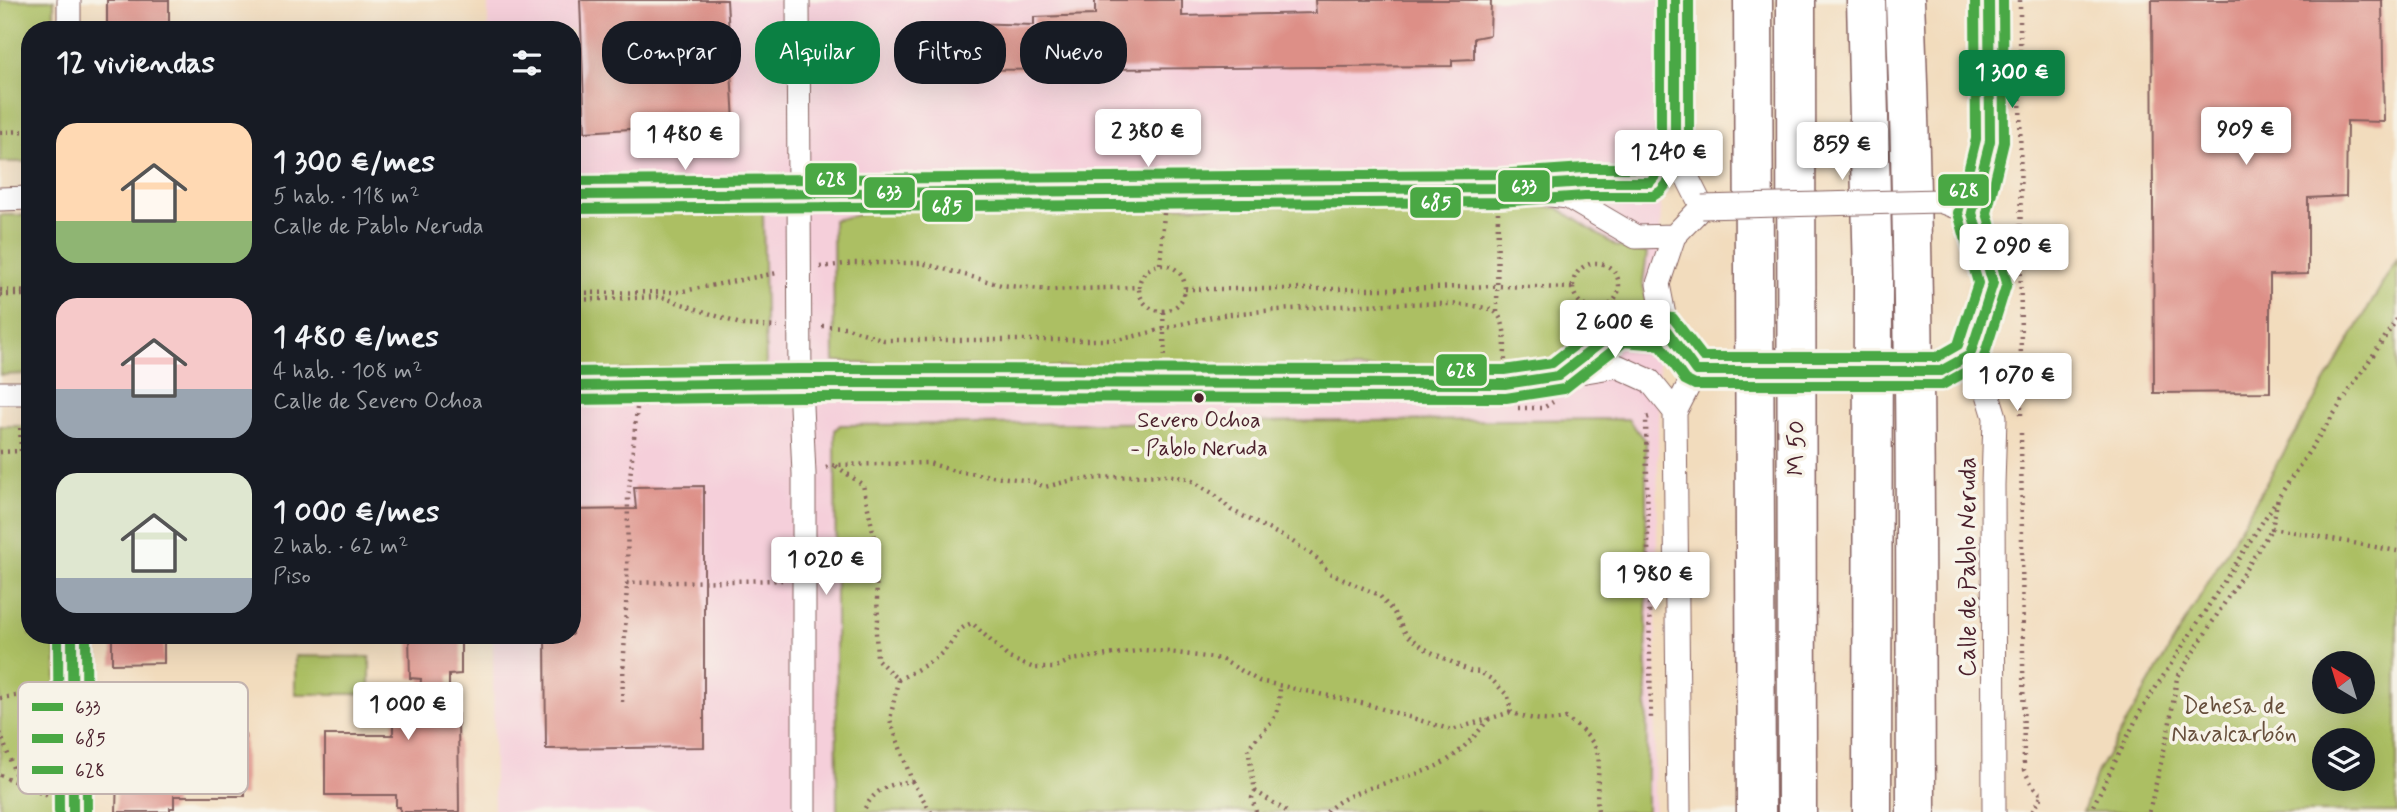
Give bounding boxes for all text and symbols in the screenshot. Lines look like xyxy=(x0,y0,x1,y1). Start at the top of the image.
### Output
chip: Comprar xyxy=(602,21,741,84)
chip: Alquilar xyxy=(755,21,880,84)
chip: Filtros xyxy=(894,21,1006,84)
chip: Nuevo xyxy=(1020,21,1127,84)
text: 12 viviendas xyxy=(56,44,215,83)
icon: filters xyxy=(508,44,546,82)
pin: 1 300 € xyxy=(1947,50,2077,110)
text: 1 300 € xyxy=(1975,58,2049,88)
pin: 909 € xyxy=(2197,108,2295,167)
pin: 2 380 € xyxy=(1083,110,1213,169)
pin: 1 480 € xyxy=(620,113,750,172)
text: 909 € xyxy=(2217,115,2275,145)
text: 2 380 € xyxy=(1111,117,1185,147)
text: 1 480 € xyxy=(646,120,724,150)
pin: 859 € xyxy=(1793,122,1891,182)
pin: 1 240 € xyxy=(1604,130,1734,190)
text: 859 € xyxy=(1813,130,1871,160)
text: 1 240 € xyxy=(1631,138,1707,168)
text: 1 300 €/mes xyxy=(273,143,435,182)
icon: home xyxy=(112,151,196,235)
line badge: 628 xyxy=(804,162,858,196)
text: 628 xyxy=(816,168,846,193)
line badge: 633 xyxy=(1497,169,1551,203)
line badge: 628 xyxy=(1937,173,1990,207)
text: 633 xyxy=(1511,175,1537,200)
line badge: 633 xyxy=(863,176,916,209)
text: 628 xyxy=(1949,179,1979,204)
text: 633 xyxy=(876,181,902,206)
text: 5 hab. · 118 m² xyxy=(273,182,420,212)
line badge: 685 xyxy=(1409,186,1462,219)
line badge: 685 xyxy=(921,189,974,223)
text: 685 xyxy=(1421,191,1452,216)
text: 685 xyxy=(932,195,963,220)
text: Calle de Pablo Neruda xyxy=(273,212,484,242)
pin: 2 090 € xyxy=(1949,224,2079,284)
text: 2 090 € xyxy=(1976,232,2052,262)
pin: 2 600 € xyxy=(1550,300,1680,360)
text: 2 600 € xyxy=(1576,308,1654,338)
text: 1 480 €/mes xyxy=(273,318,439,357)
icon: home xyxy=(112,326,196,410)
line badge: 628 xyxy=(1435,353,1488,387)
pin: 1 070 € xyxy=(1952,354,2082,413)
text: 4 hab. · 108 m² xyxy=(273,357,422,387)
text: 628 xyxy=(1446,359,1476,384)
text: 1 070 € xyxy=(1979,361,2055,391)
text: Calle de Severo Ochoa xyxy=(273,387,483,417)
marker: Severo Ochoa - Pablo Neruda xyxy=(1192,391,1206,405)
place label: Severo Ochoa - Pablo Neruda xyxy=(1130,407,1268,463)
street label: M 50 xyxy=(1782,420,1813,476)
street label: Calle de Pablo Neruda xyxy=(1953,457,1984,677)
text: 1 000 €/mes xyxy=(273,493,439,532)
icon: home xyxy=(112,501,196,585)
text: 2 hab. · 62 m² xyxy=(273,532,408,562)
pin: 1 020 € xyxy=(761,538,891,597)
text: 1 020 € xyxy=(787,545,865,575)
pin: 1 980 € xyxy=(1590,552,1720,612)
text: 1 980 € xyxy=(1617,560,1693,590)
text: Piso xyxy=(273,562,311,592)
north arrow xyxy=(2312,651,2375,714)
map controls xyxy=(2312,651,2375,791)
legend xyxy=(18,682,248,794)
pin: 1 000 € xyxy=(343,682,473,742)
text: 1 000 € xyxy=(369,690,447,720)
park label: Dehesa de Navalcarbón xyxy=(2171,691,2297,750)
text: 633 xyxy=(75,696,101,721)
text: 685 xyxy=(75,727,106,752)
button: layers xyxy=(2312,728,2375,791)
text: 628 xyxy=(75,759,105,784)

